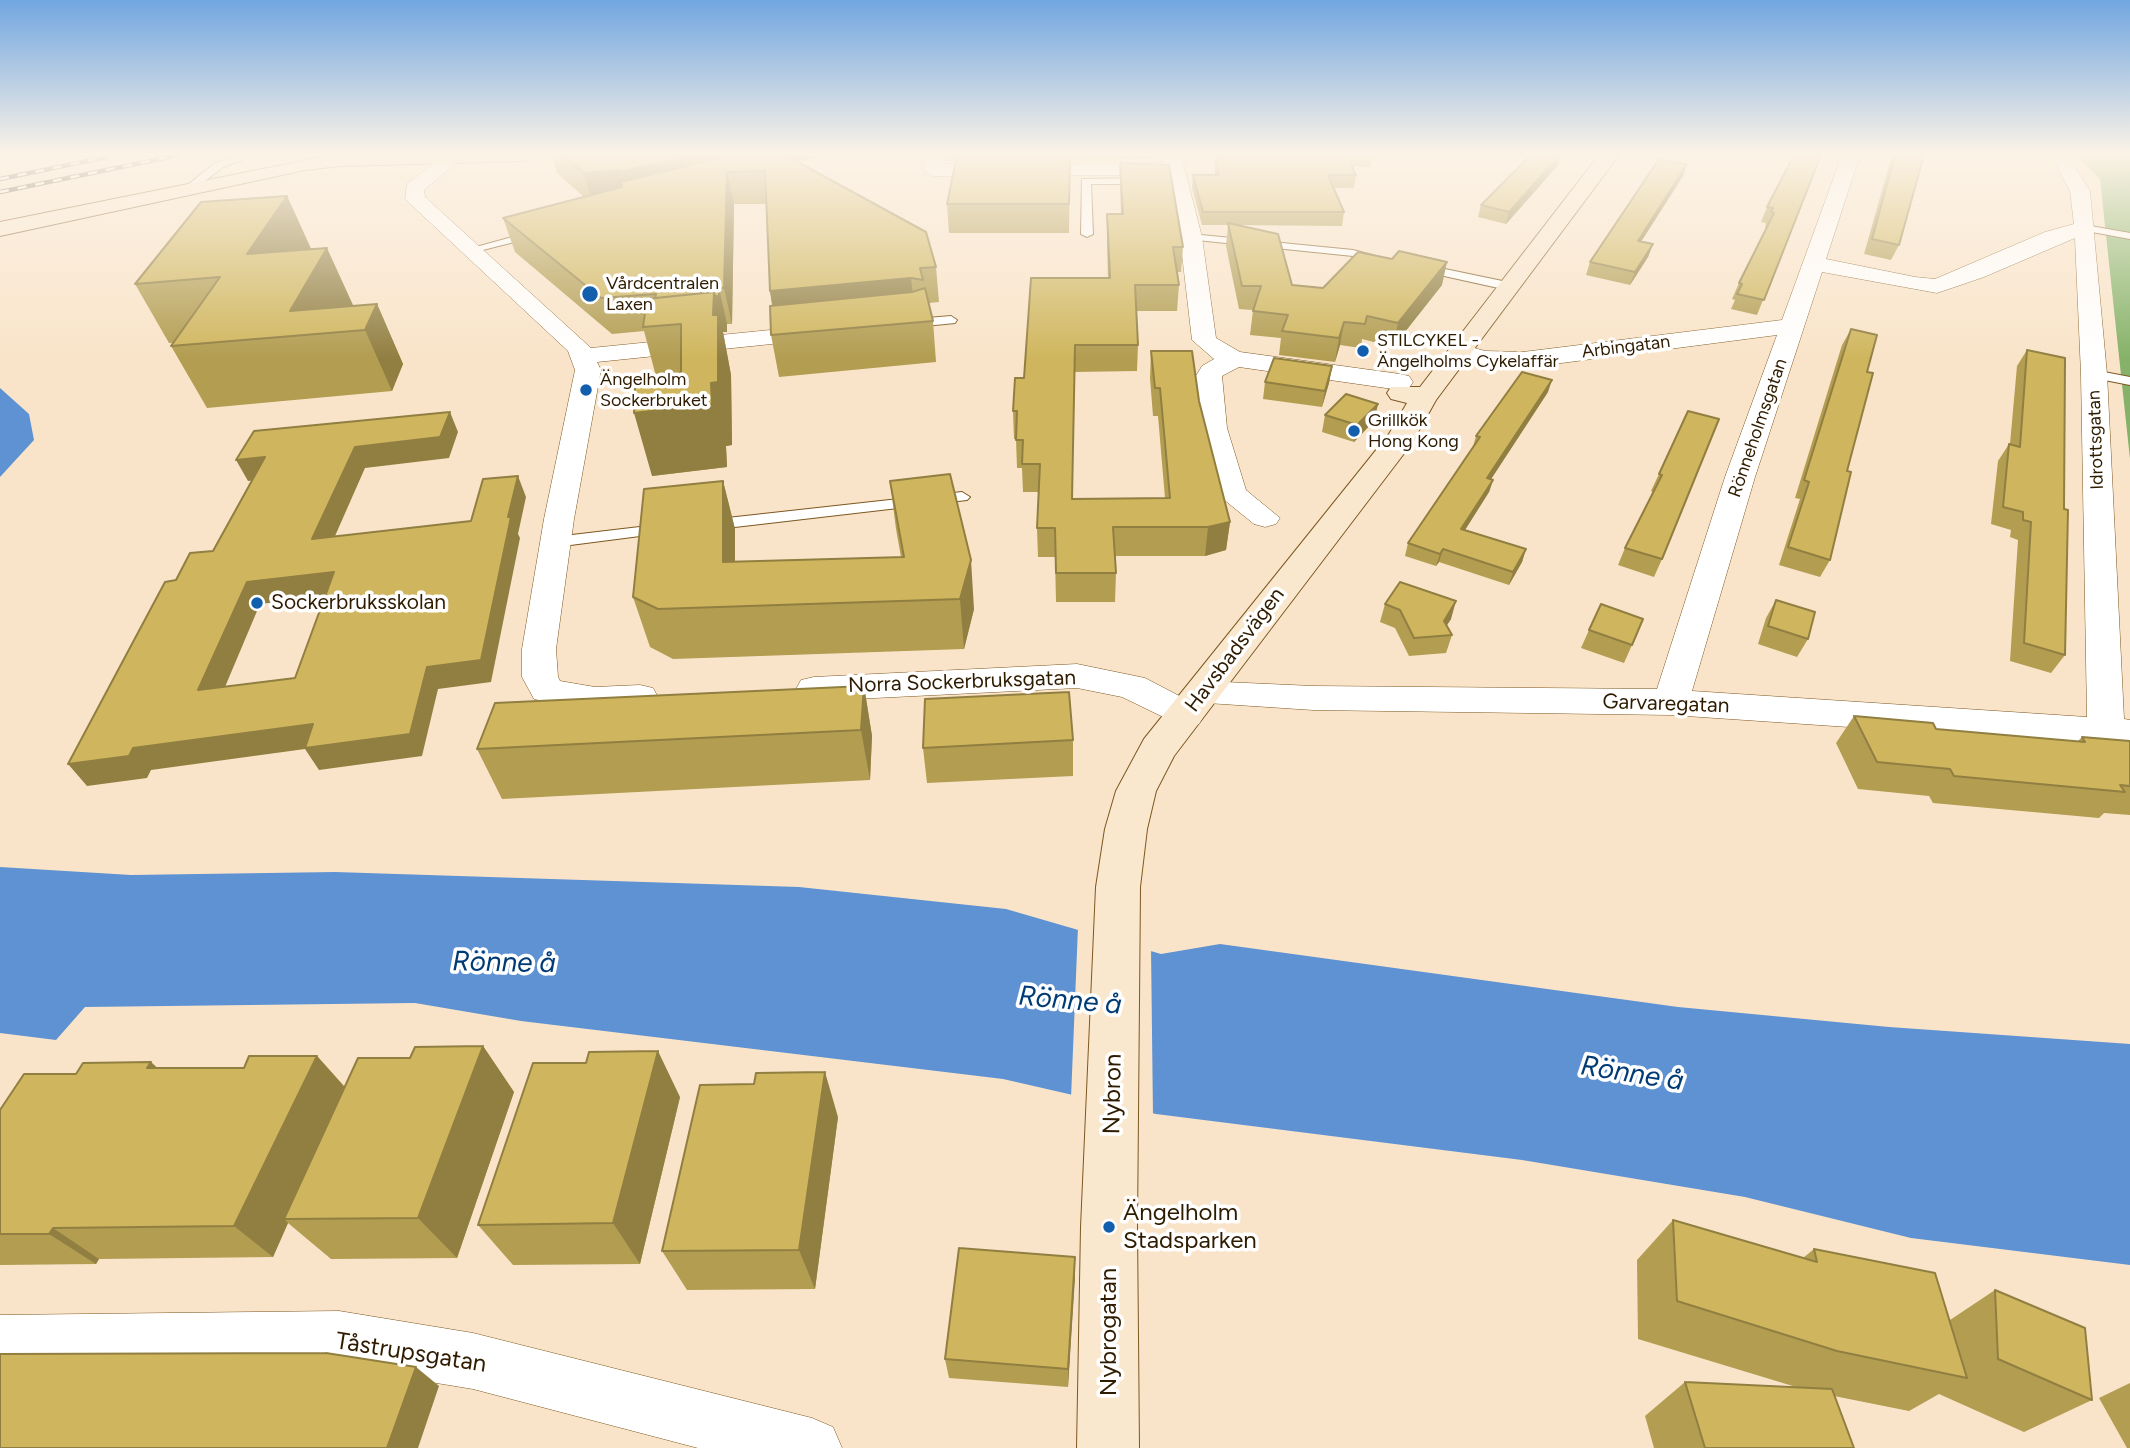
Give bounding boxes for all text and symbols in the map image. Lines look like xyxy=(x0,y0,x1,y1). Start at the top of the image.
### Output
place label: Vårdcentralen Laxen xyxy=(606,273,719,316)
marker: Vårdcentralen Laxen xyxy=(580,284,600,304)
place label: STILCYKEL - Ängelholms Cykelaffär xyxy=(1377,330,1559,372)
street label: Arbingatan xyxy=(1581,331,1671,363)
marker: STILCYKEL - Ängelholms Cykelaffär xyxy=(1355,343,1371,359)
street label: Rönneholmsgatan xyxy=(1724,356,1792,500)
place label: Ängelholm Sockerbruket xyxy=(600,369,708,412)
marker: Ängelholm Sockerbruket xyxy=(578,382,594,398)
street label: Idrottsgatan xyxy=(2083,390,2109,490)
place label: Grillkök Hong Kong xyxy=(1368,410,1459,452)
marker: Grillkök Hong Kong xyxy=(1346,423,1362,439)
street label: Havsbadsvägen xyxy=(1180,583,1290,717)
place label: Sockerbruksskolan xyxy=(271,590,446,616)
marker: Sockerbruksskolan xyxy=(249,595,265,611)
street label: Norra Sockerbruksgatan xyxy=(848,665,1076,699)
street label: Garvaregatan xyxy=(1602,689,1730,719)
water label: Rönne å xyxy=(452,945,556,981)
water label: Rönne å xyxy=(1017,980,1123,1022)
water label: Rönne å xyxy=(1578,1049,1686,1099)
street label: Nybron xyxy=(1098,1053,1128,1135)
place label: Ängelholm Stadsparken xyxy=(1123,1199,1257,1255)
marker: Ängelholm Stadsparken xyxy=(1101,1219,1117,1235)
street label: Nybrogatan xyxy=(1095,1268,1123,1396)
street label: Tåstrupsgatan xyxy=(334,1327,488,1379)

